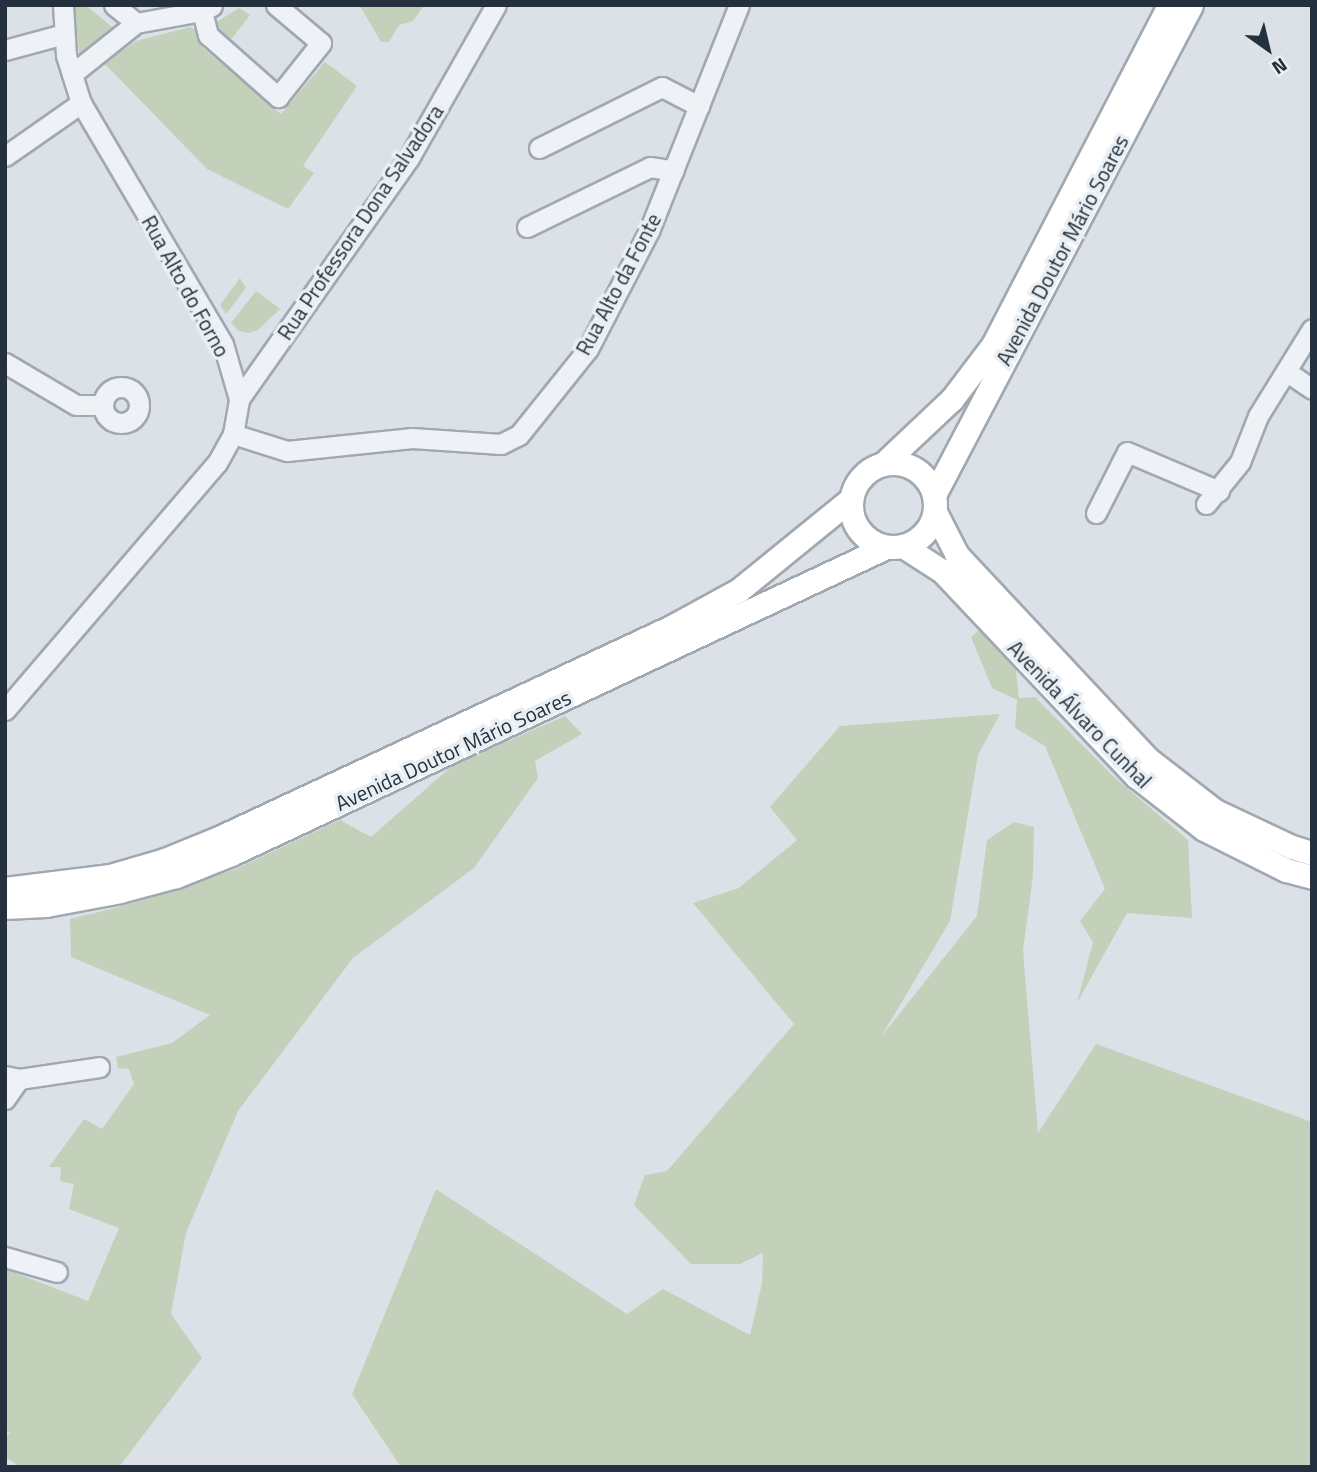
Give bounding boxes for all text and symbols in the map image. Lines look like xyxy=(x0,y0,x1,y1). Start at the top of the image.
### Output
north arrow xyxy=(1233,14,1303,84)
text: N xyxy=(1266,51,1294,83)
street label: Rua Professora Dona Salvadora xyxy=(272,100,448,344)
street label: Avenida Doutor Mário Soares xyxy=(991,131,1133,369)
street label: Rua Alto da Fonte xyxy=(570,209,666,359)
street label: Rua Alto do Forno xyxy=(137,211,235,361)
street label: Avenida Álvaro Cunhal xyxy=(1003,635,1157,793)
street label: Avenida Doutor Mário Soares xyxy=(331,684,575,816)

